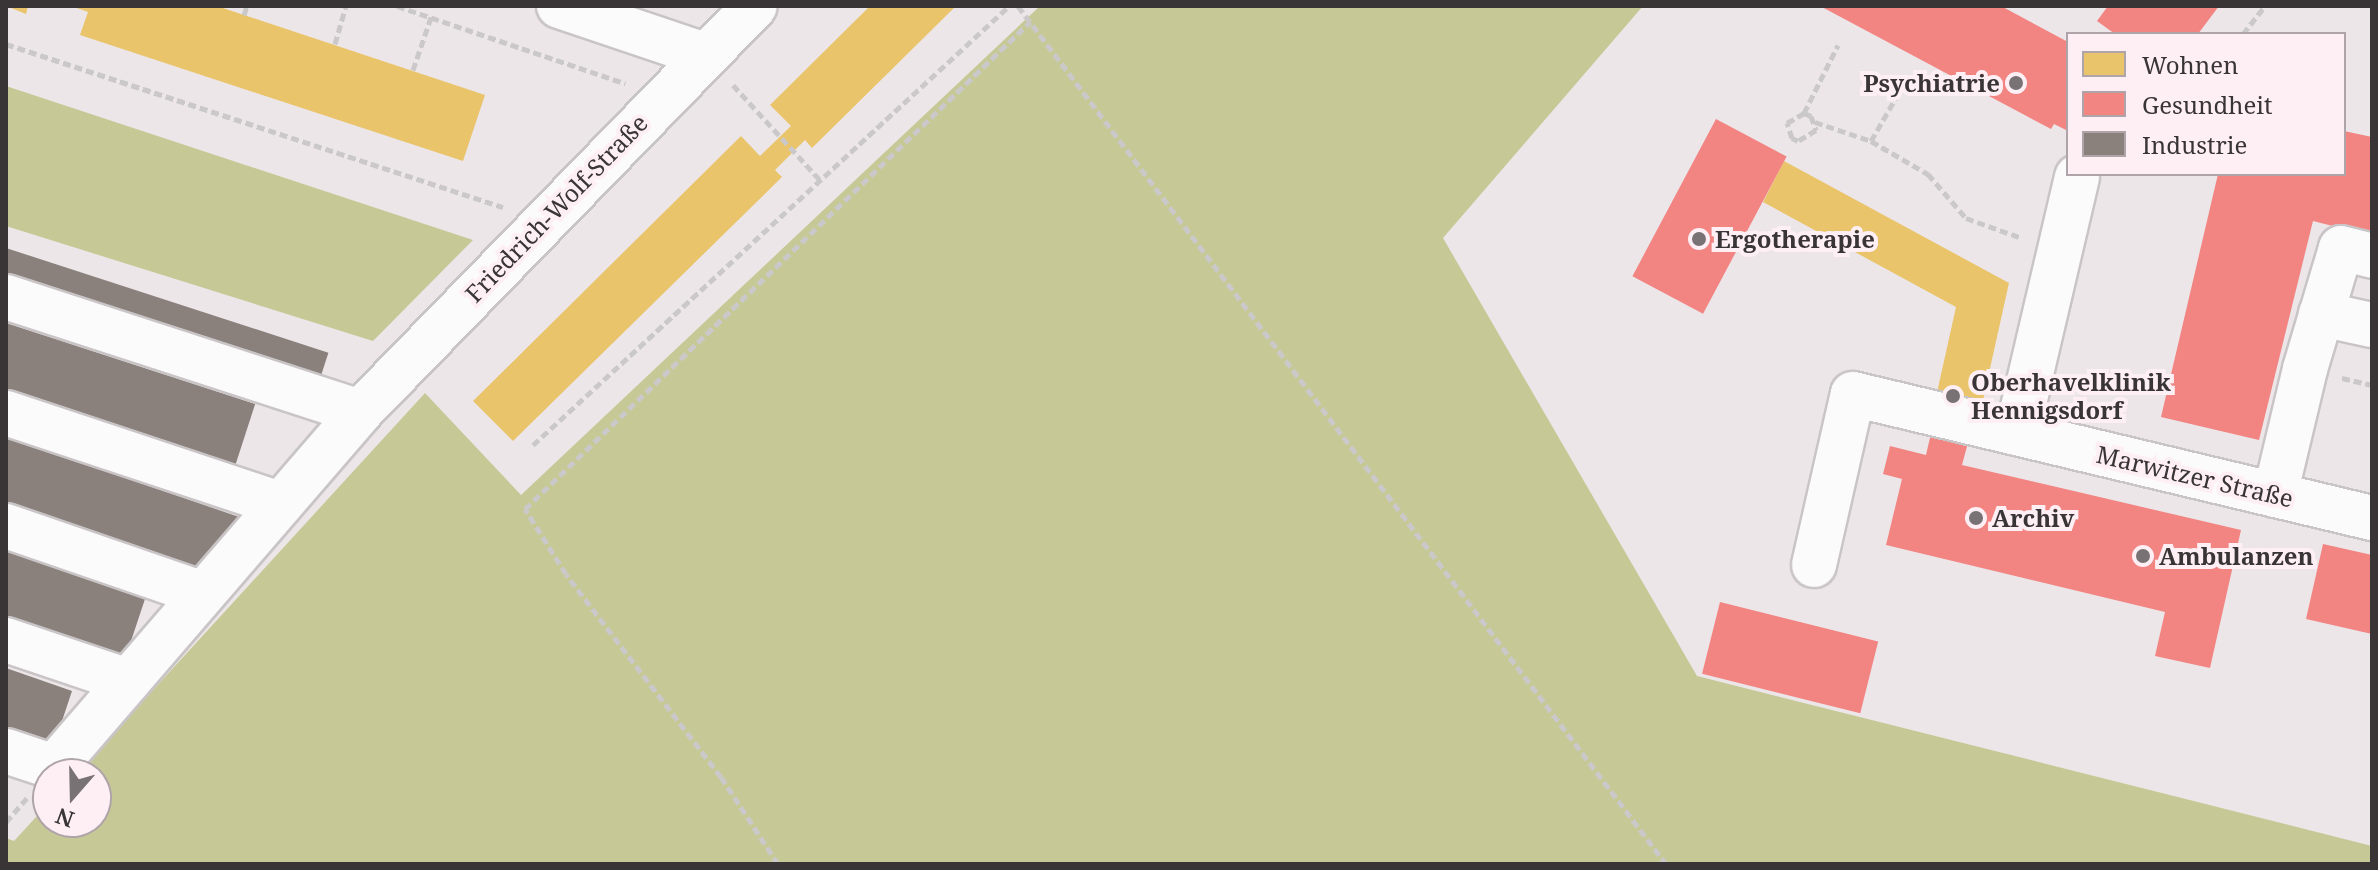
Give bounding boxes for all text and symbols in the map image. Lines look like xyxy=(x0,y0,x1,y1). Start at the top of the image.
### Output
legend xyxy=(2066,32,2346,176)
text: Wohnen xyxy=(2142,48,2239,81)
place label: Psychiatrie xyxy=(1863,69,2000,97)
marker: Psychiatrie xyxy=(2007,74,2025,92)
text: Gesundheit xyxy=(2142,88,2272,121)
street label: Friedrich-Wolf-Straße xyxy=(459,108,653,308)
text: Industrie xyxy=(2142,128,2247,161)
place label: Ergotherapie xyxy=(1715,225,1875,253)
marker: Ergotherapie xyxy=(1690,230,1708,248)
place label: Oberhavelklinik Hennigsdorf xyxy=(1971,368,2171,424)
marker: Oberhavelklinik Hennigsdorf xyxy=(1942,385,1964,407)
street label: Marwitzer Straße xyxy=(2094,439,2296,513)
place label: Archiv xyxy=(1992,504,2074,532)
marker: Archiv xyxy=(1967,509,1985,527)
place label: Ambulanzen xyxy=(2159,542,2314,570)
marker: Ambulanzen xyxy=(2134,547,2152,565)
north arrow xyxy=(32,758,112,838)
text: N xyxy=(51,802,78,836)

